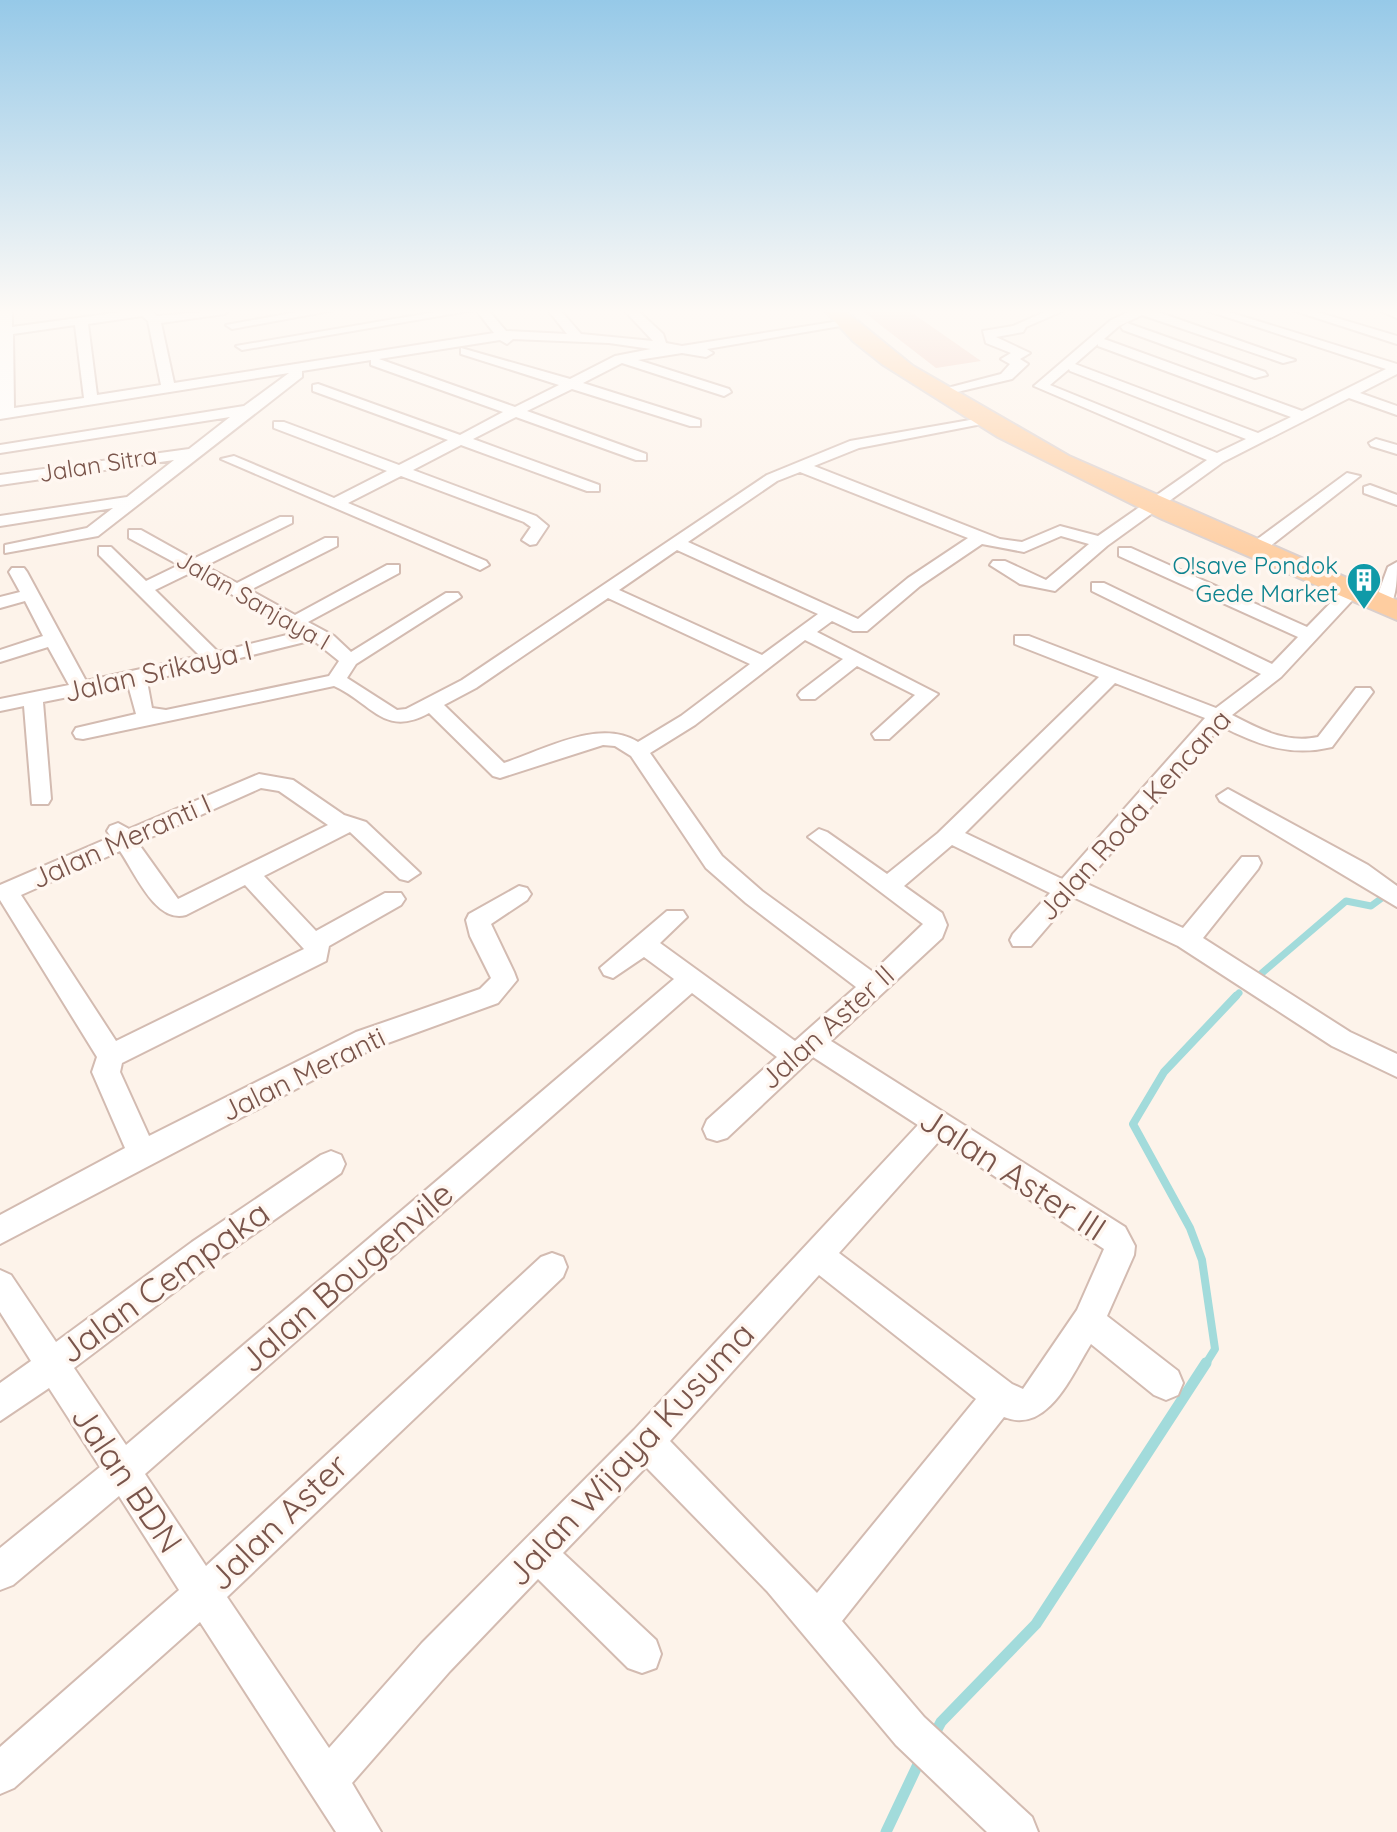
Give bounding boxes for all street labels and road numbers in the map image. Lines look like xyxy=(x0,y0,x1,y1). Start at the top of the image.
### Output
street label: Jalan Sitra xyxy=(37,440,159,488)
street label: Jalan Sanjaya I xyxy=(171,544,336,656)
street label: Jalan Srikaya I xyxy=(60,632,255,709)
street label: Jalan Roda Kencana xyxy=(1030,702,1238,928)
street label: Jalan Meranti I xyxy=(26,785,216,896)
street label: Jalan Aster II xyxy=(752,957,901,1096)
street label: Jalan Meranti xyxy=(215,1019,391,1128)
street label: Jalan Aster III xyxy=(912,1097,1115,1250)
street label: Jalan Bougenvile xyxy=(230,1172,462,1381)
street label: Jalan Cempaka xyxy=(50,1191,277,1372)
street label: Jalan Wijaya Kusuma xyxy=(496,1313,763,1595)
street label: Jalan BDN xyxy=(62,1397,192,1561)
street label: Jalan Aster xyxy=(198,1444,357,1599)

